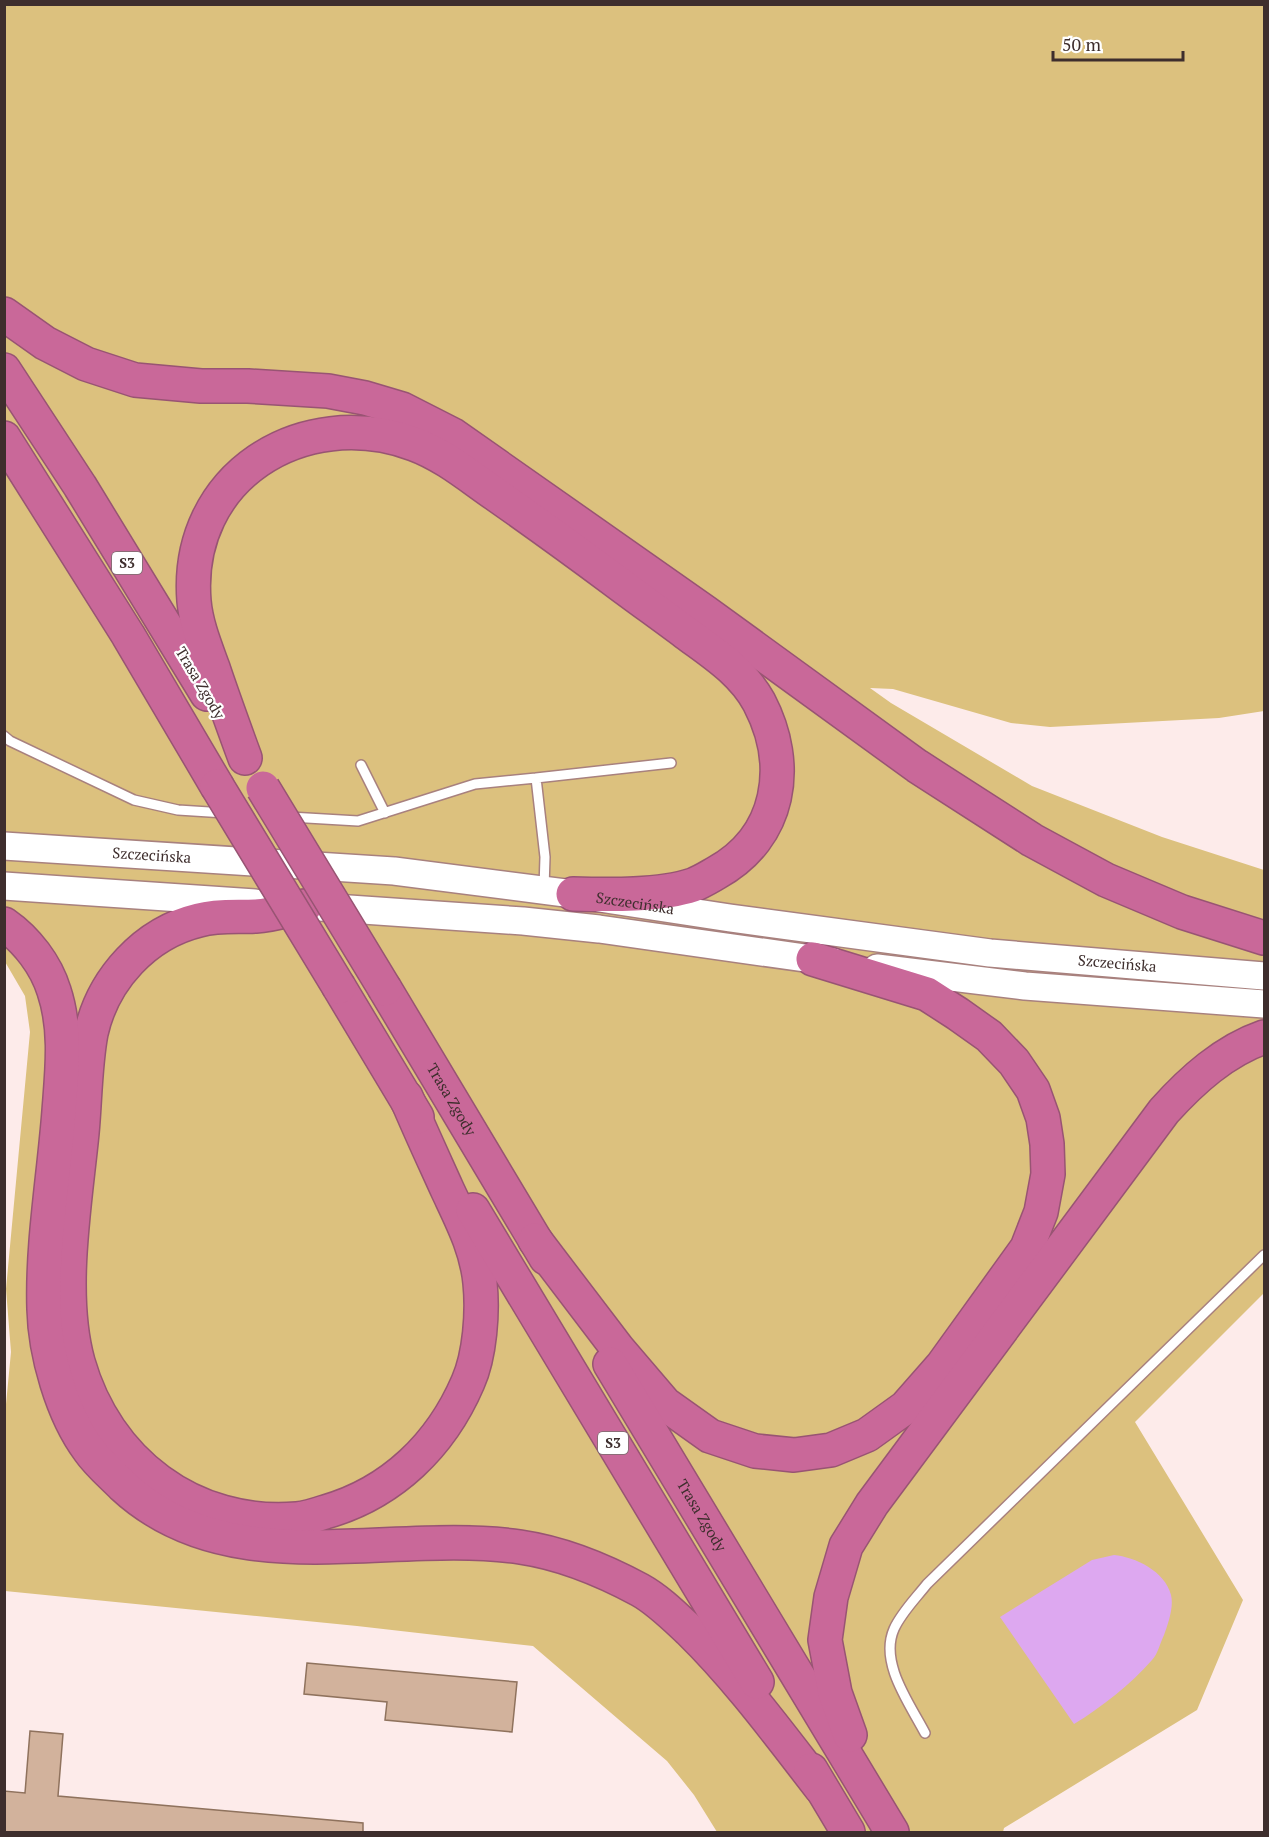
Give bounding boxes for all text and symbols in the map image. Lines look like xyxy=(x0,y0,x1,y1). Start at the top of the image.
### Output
scale bar xyxy=(1053,24,1184,62)
text: 50 m xyxy=(1062,32,1102,56)
road number: S3 xyxy=(112,552,142,574)
street label: Trasa Zgody xyxy=(171,643,230,723)
street label: Szczecińska xyxy=(112,842,192,867)
street label: Szczecińska xyxy=(595,887,676,918)
street label: Szczecińska xyxy=(1077,949,1158,976)
street label: Trasa Zgody xyxy=(423,1059,482,1139)
road number: S3 xyxy=(598,1432,628,1454)
street label: Trasa Zgody xyxy=(673,1475,732,1555)

